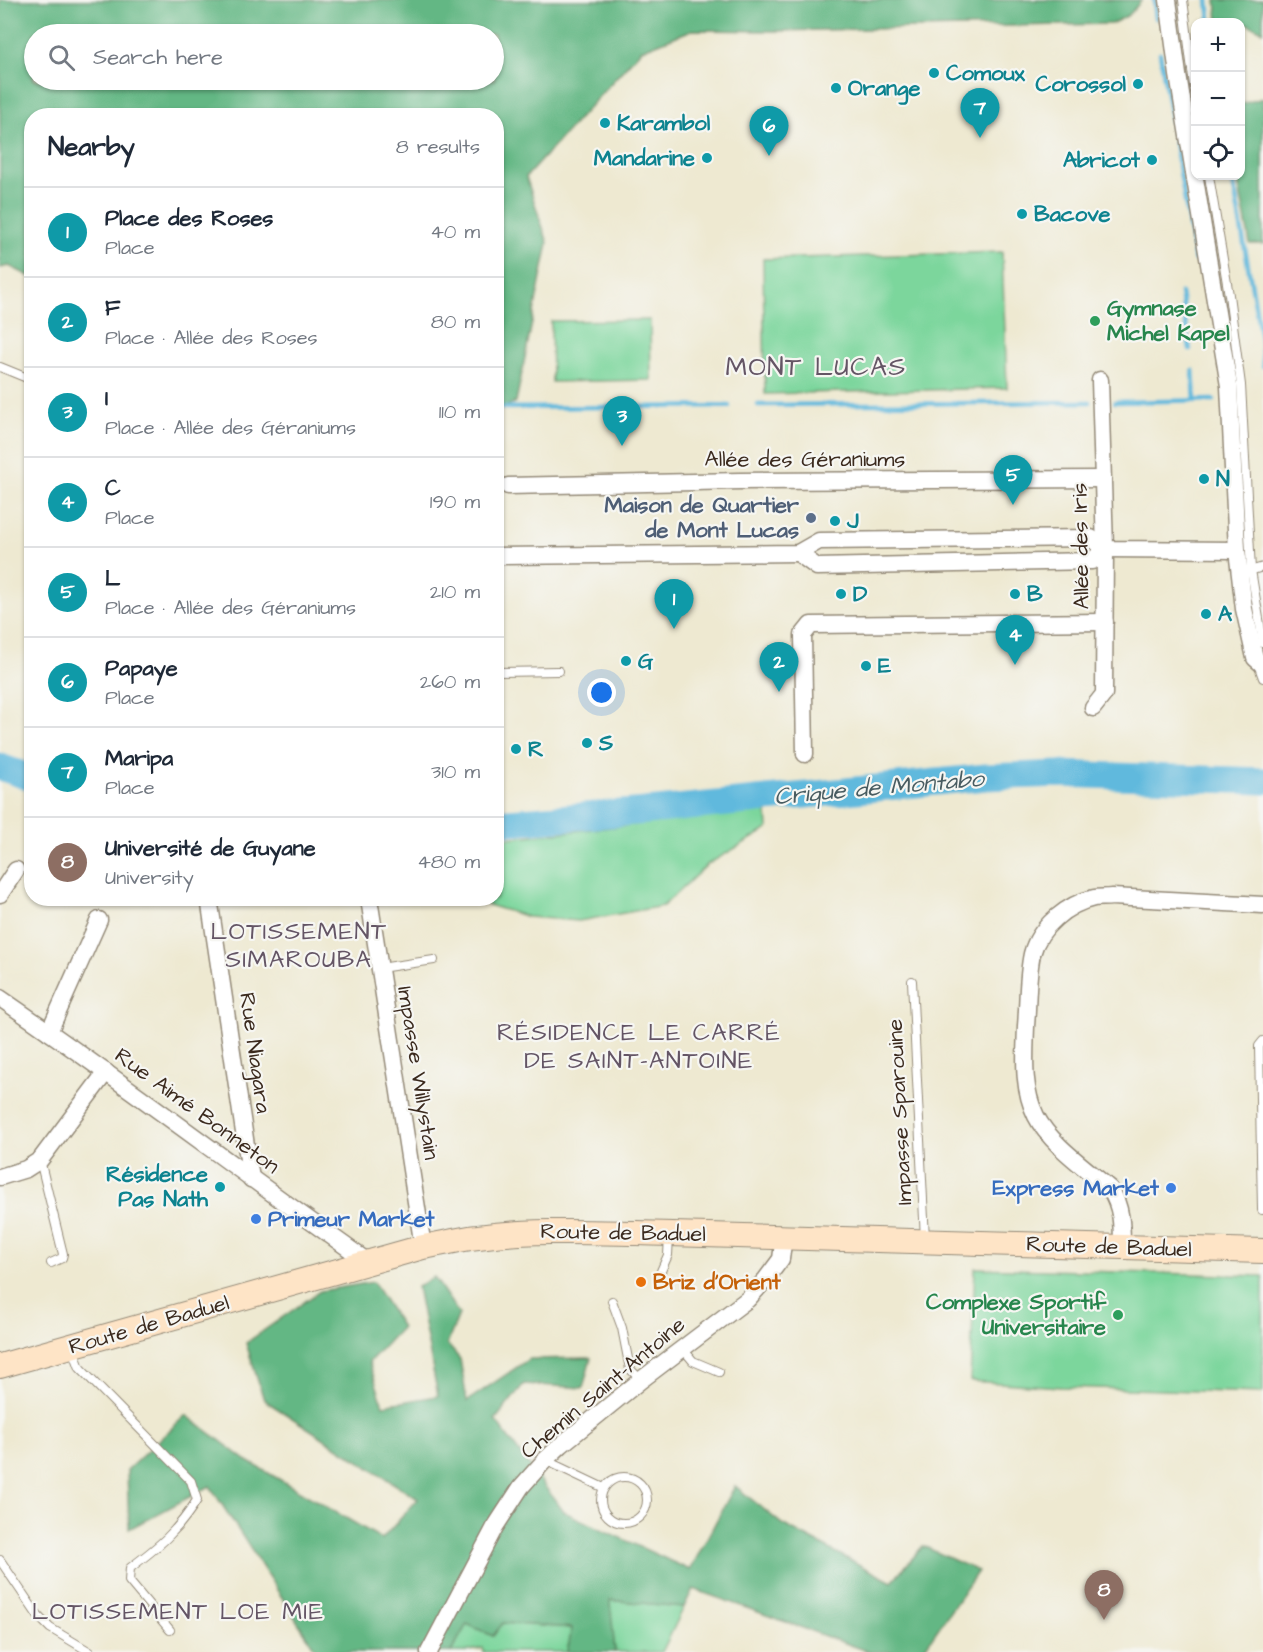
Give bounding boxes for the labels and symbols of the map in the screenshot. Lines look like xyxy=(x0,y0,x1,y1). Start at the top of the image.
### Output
place label: Comoux xyxy=(946,58,1026,89)
marker: Comoux xyxy=(927,66,941,80)
place label: Corossol xyxy=(1036,69,1127,100)
place label: Orange xyxy=(848,73,920,105)
marker: Corossol xyxy=(1131,77,1145,91)
marker: Orange xyxy=(829,81,843,95)
pin: 7 xyxy=(960,88,1000,138)
pin: 6 xyxy=(750,106,788,156)
place label: Karambol xyxy=(617,108,711,139)
marker: Karambol xyxy=(598,116,612,130)
place label: Mandarine xyxy=(594,143,695,174)
place label: Abricot xyxy=(1063,145,1141,176)
marker: Mandarine xyxy=(700,151,714,165)
marker: Abricot xyxy=(1145,153,1159,167)
place label: Bacove xyxy=(1034,199,1111,230)
marker: Bacove xyxy=(1015,207,1029,221)
place label: Gymnase Michel Kapel xyxy=(1107,293,1230,349)
marker: Gymnase Michel Kapel xyxy=(1088,314,1102,328)
district label: MONT LUCAS xyxy=(725,349,907,385)
pin: 3 xyxy=(602,396,642,446)
street label: Allée des Géraniums xyxy=(705,444,905,475)
pin: 5 xyxy=(994,456,1032,505)
place label: N xyxy=(1216,464,1230,495)
marker: N xyxy=(1197,472,1211,486)
street label: Allée des Iris xyxy=(1064,482,1098,610)
place label: Maison de Quartier de Mont Lucas xyxy=(605,490,800,546)
place label: J xyxy=(846,506,859,537)
marker: Maison de Quartier de Mont Lucas xyxy=(804,511,818,525)
marker: J xyxy=(828,514,842,528)
place label: D xyxy=(853,579,868,610)
place label: B xyxy=(1027,579,1043,610)
pin: 1 xyxy=(654,580,694,629)
marker: D xyxy=(834,587,848,601)
marker: B xyxy=(1008,587,1022,601)
place label: A xyxy=(1218,599,1233,630)
marker: A xyxy=(1199,607,1213,621)
pin: 4 xyxy=(996,616,1034,665)
pin: 2 xyxy=(760,642,798,692)
place label: G xyxy=(638,646,654,677)
place label: E xyxy=(878,651,891,682)
marker: G xyxy=(619,654,633,668)
marker: E xyxy=(859,659,873,673)
your location xyxy=(587,678,616,707)
place label: S xyxy=(598,728,613,759)
place label: R xyxy=(528,734,544,765)
marker: S xyxy=(580,736,594,750)
marker: R xyxy=(509,742,523,756)
water label: Crique de Montabo xyxy=(773,762,987,814)
district label: LOTISSEMENT SIMAROUBA xyxy=(211,915,387,977)
street label: Impasse Willystain xyxy=(388,984,447,1162)
street label: Rue Niagara xyxy=(230,991,279,1116)
district label: RÉSIDENCE LE CARRÉ DE SAINT-ANTOINE xyxy=(497,1016,781,1078)
street label: Impasse Sparouine xyxy=(880,1018,920,1206)
street label: Rue Aimé Bonneton xyxy=(108,1041,286,1181)
place label: Résidence Pas Nath xyxy=(106,1159,209,1215)
place label: Express Market xyxy=(993,1173,1160,1204)
marker: Résidence Pas Nath xyxy=(213,1180,227,1194)
marker: Express Market xyxy=(1164,1181,1178,1195)
place label: Primeur Market xyxy=(268,1204,436,1235)
marker: Primeur Market xyxy=(249,1212,263,1226)
street label: Route de Baduel xyxy=(540,1216,706,1250)
street label: Route de Baduel xyxy=(1026,1229,1192,1265)
place label: Briz d'Orient xyxy=(653,1267,782,1298)
marker: Briz d'Orient xyxy=(634,1275,648,1289)
street label: Route de Baduel xyxy=(65,1287,233,1363)
place label: Complexe Sportif Universitaire xyxy=(926,1287,1107,1343)
marker: Complexe Sportif Universitaire xyxy=(1111,1308,1125,1322)
street label: Chemin Saint-Antoine xyxy=(514,1310,692,1466)
pin: 8 xyxy=(1084,1570,1124,1620)
district label: LOTISSEMENT LOE MIE xyxy=(32,1595,324,1629)

